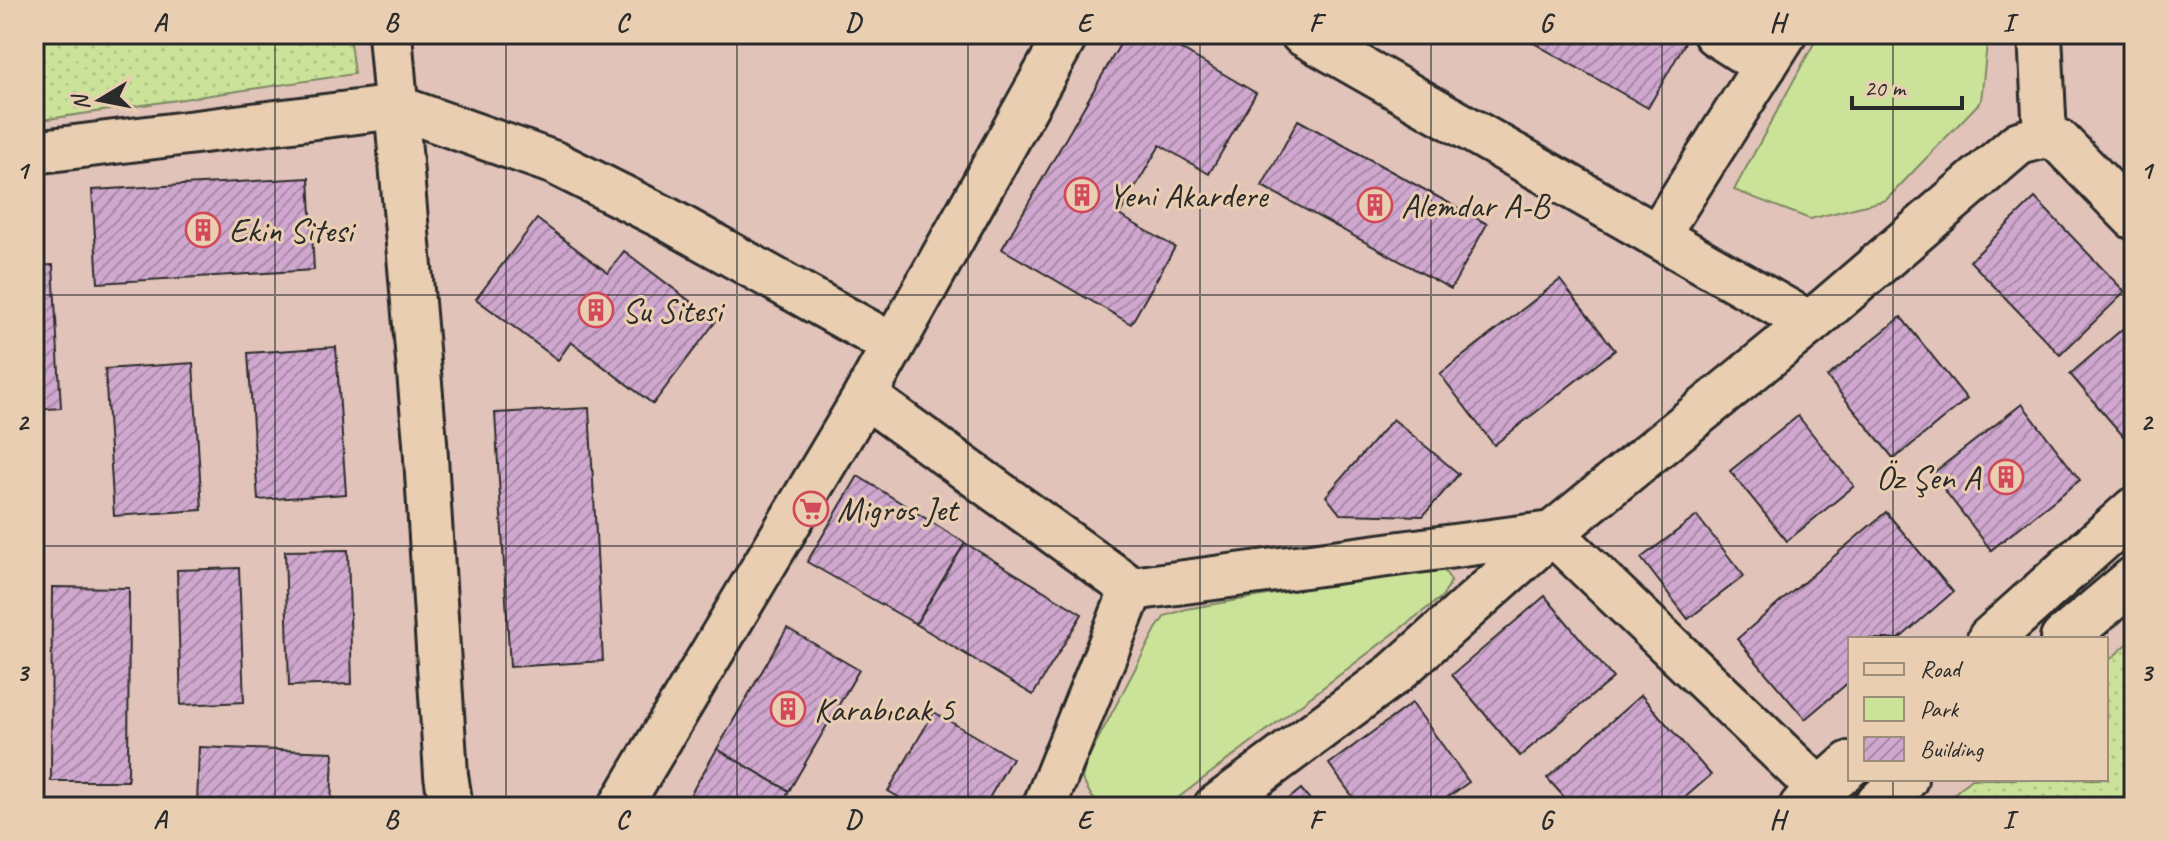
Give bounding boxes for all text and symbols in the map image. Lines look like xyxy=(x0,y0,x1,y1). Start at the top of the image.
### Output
text: A xyxy=(153,6,168,39)
text: B xyxy=(384,6,400,39)
text: C xyxy=(616,6,632,39)
text: D xyxy=(845,6,863,39)
text: E xyxy=(1077,6,1095,39)
text: F xyxy=(1309,6,1327,39)
text: G xyxy=(1540,6,1556,39)
text: H xyxy=(1770,6,1790,39)
text: I xyxy=(2003,6,2020,39)
north arrow xyxy=(60,60,140,140)
scale bar xyxy=(1852,60,1962,110)
text: 20 m xyxy=(1864,73,1907,103)
text: N xyxy=(66,91,96,112)
text: 1 xyxy=(16,154,31,187)
text: 1 xyxy=(2140,154,2155,187)
place label: Yeni Akardere xyxy=(1108,174,1269,217)
building icon: Yeni Akardere xyxy=(1063,176,1101,214)
place label: Alemdar A-B xyxy=(1401,184,1551,227)
building icon: Alemdar A-B xyxy=(1356,186,1394,224)
place label: Ekin Sitesi xyxy=(229,209,356,252)
building icon: Ekin Sitesi xyxy=(184,211,222,249)
place label: Su Sitesi xyxy=(622,289,725,332)
building icon: Su Sitesi xyxy=(577,291,615,329)
text: 2 xyxy=(16,405,30,438)
text: 2 xyxy=(2140,405,2154,438)
place label: Öz Şen A xyxy=(1876,456,1982,499)
building icon: Öz Şen A xyxy=(1987,458,2025,496)
place label: Migros Jet xyxy=(837,488,961,531)
supermarket icon: Migros Jet xyxy=(792,490,830,528)
legend xyxy=(1848,637,2108,781)
text: Road xyxy=(1920,654,1964,684)
text: 3 xyxy=(16,656,30,689)
text: 3 xyxy=(2140,656,2154,689)
place label: Karabıcak 5 xyxy=(814,688,956,731)
building icon: Karabıcak 5 xyxy=(769,690,807,728)
text: Park xyxy=(1920,694,1960,724)
text: Building xyxy=(1920,734,1985,764)
text: A xyxy=(153,803,168,836)
text: B xyxy=(384,803,400,836)
text: C xyxy=(616,803,632,836)
text: D xyxy=(845,803,863,836)
text: E xyxy=(1077,803,1095,836)
text: F xyxy=(1309,803,1327,836)
text: G xyxy=(1540,803,1556,836)
text: H xyxy=(1770,803,1790,836)
text: I xyxy=(2003,803,2020,836)

